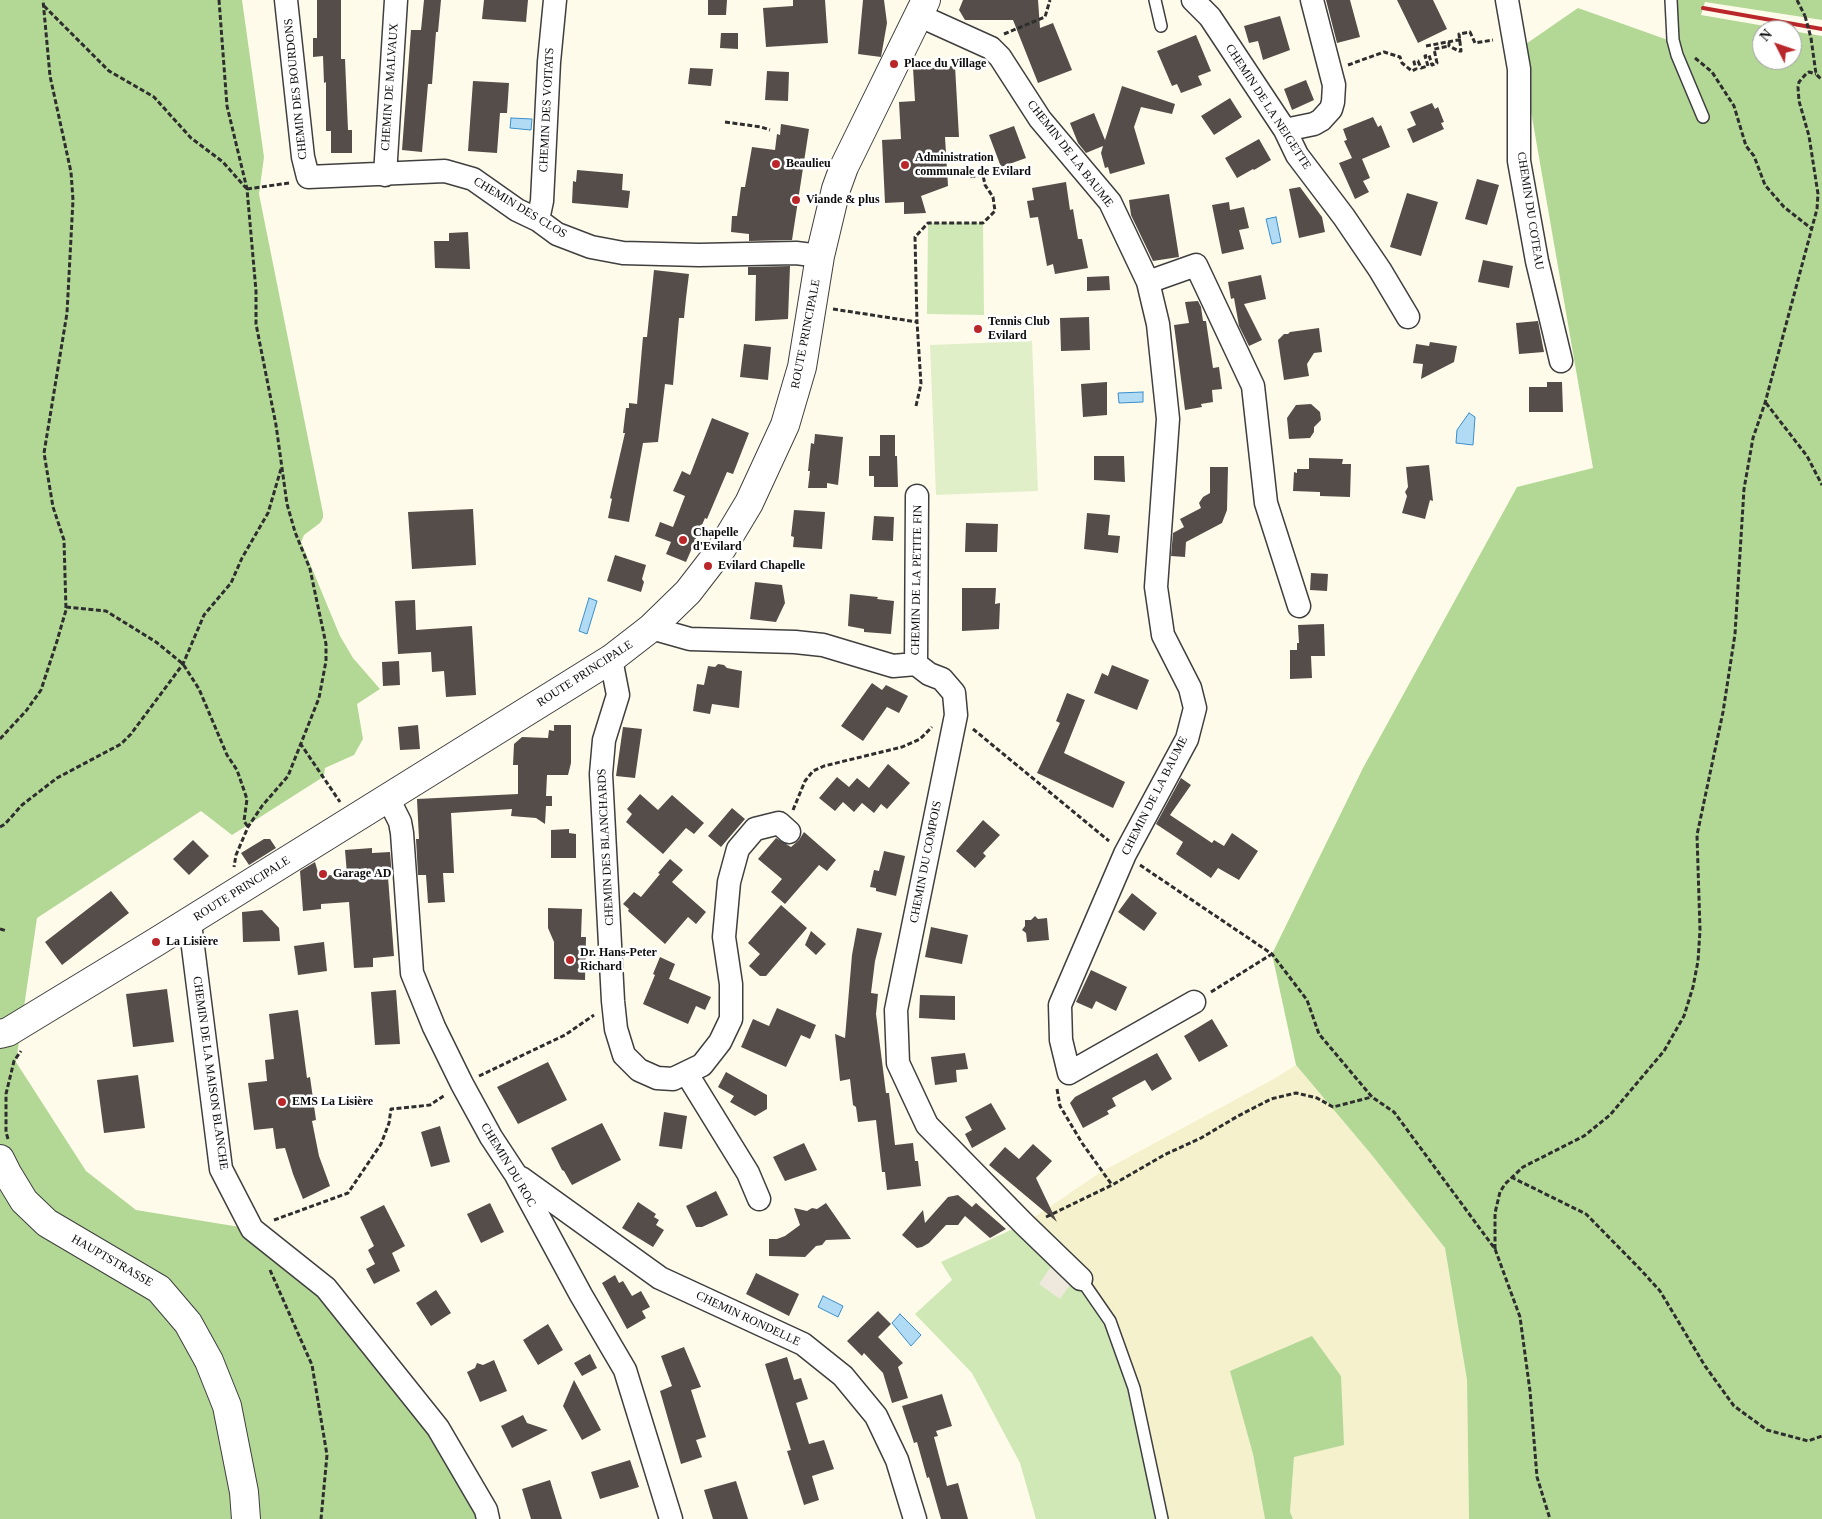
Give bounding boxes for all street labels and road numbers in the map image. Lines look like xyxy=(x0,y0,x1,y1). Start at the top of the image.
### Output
street label: CHEMIN DES BOURDONS xyxy=(281,18,311,160)
street label: CHEMIN DE MALVAUX xyxy=(378,23,402,151)
street label: CHEMIN DE LA NEIGETTE xyxy=(1222,42,1314,172)
street label: CHEMIN DES VOITATS xyxy=(537,47,557,173)
street label: CHEMIN DE LA BAUME xyxy=(1024,98,1116,210)
street label: CHEMIN DU COTEAU xyxy=(1514,151,1546,271)
street label: CHEMIN DES CLOS xyxy=(471,174,569,242)
street label: ROUTE PRINCIPALE xyxy=(788,278,824,390)
street label: CHEMIN DE LA PETITE FIN xyxy=(908,505,926,655)
street label: ROUTE PRINCIPALE xyxy=(534,638,636,710)
street label: CHEMIN DE LA BAUME xyxy=(1119,734,1191,858)
street label: CHEMIN DES BLANCHARDS xyxy=(595,768,617,926)
street label: CHEMIN DU COMPOIS xyxy=(907,800,945,924)
street label: ROUTE PRINCIPALE xyxy=(191,853,293,925)
street label: CHEMIN DE LA MAISON BLANCHE xyxy=(189,975,231,1171)
street label: CHEMIN DU ROC xyxy=(477,1120,539,1210)
street label: HAUPTSTRASSE xyxy=(69,1232,155,1290)
street label: CHEMIN RONDELLE xyxy=(693,1288,803,1350)

